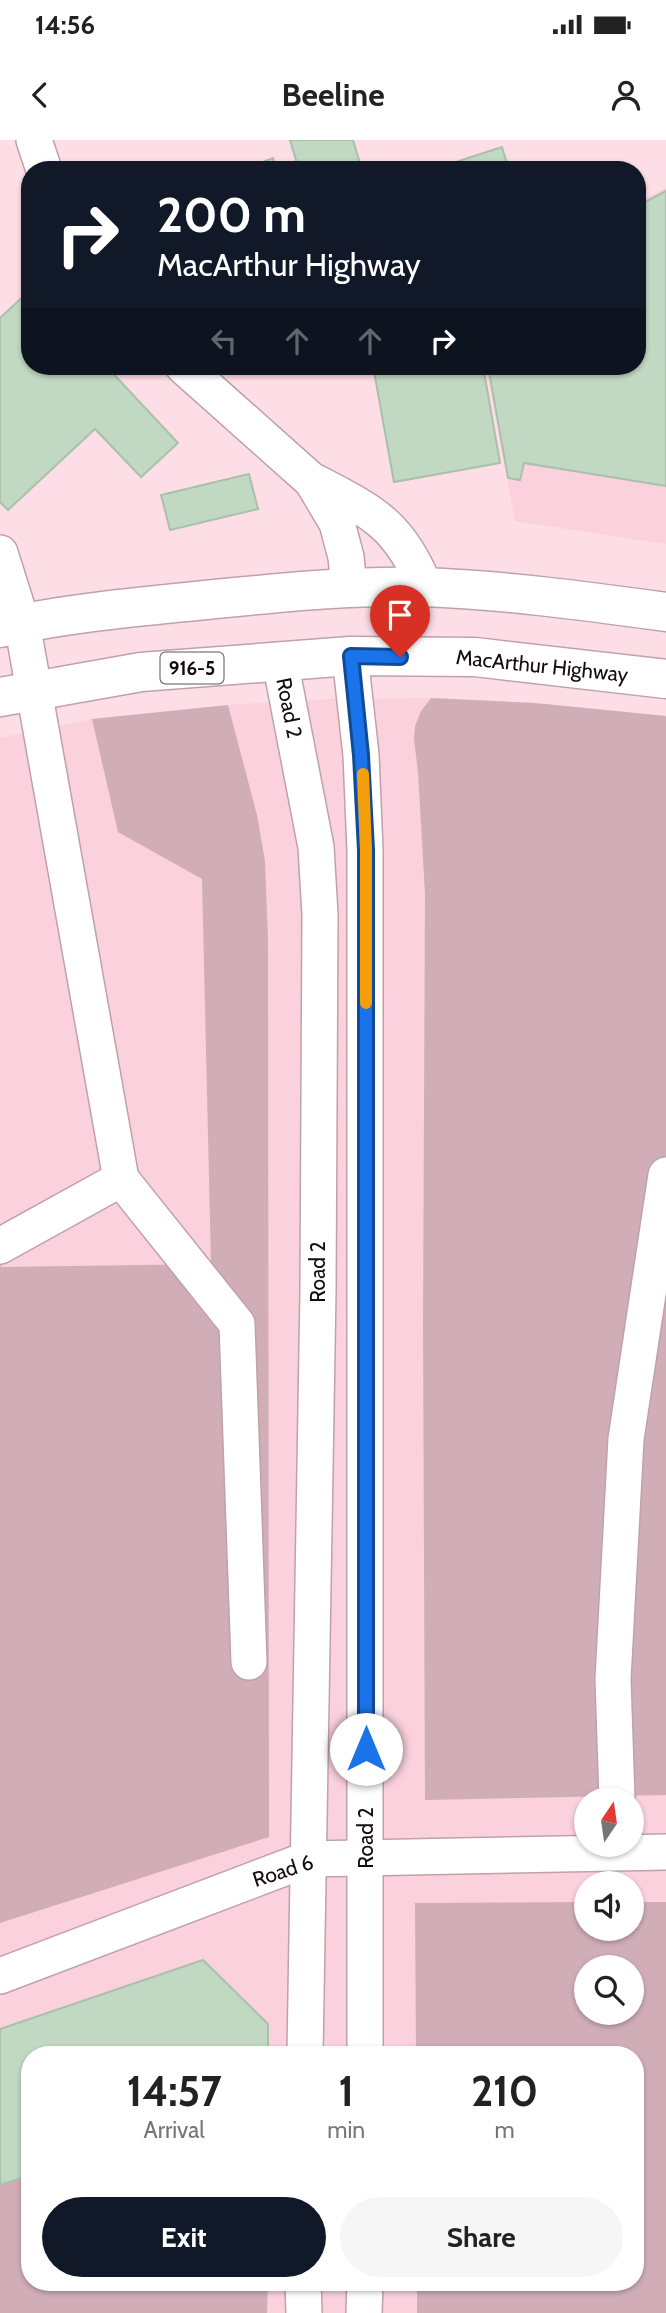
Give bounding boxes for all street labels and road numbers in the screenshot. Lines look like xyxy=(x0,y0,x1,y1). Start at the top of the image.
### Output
street label: MacArthur Highway xyxy=(455,644,630,687)
road number: 916-5 xyxy=(160,652,224,684)
street label: Road 2 xyxy=(271,675,308,740)
street label: Road 2 xyxy=(305,1241,330,1303)
street label: Road 2 xyxy=(353,1807,378,1869)
street label: Road 6 xyxy=(249,1849,316,1892)

